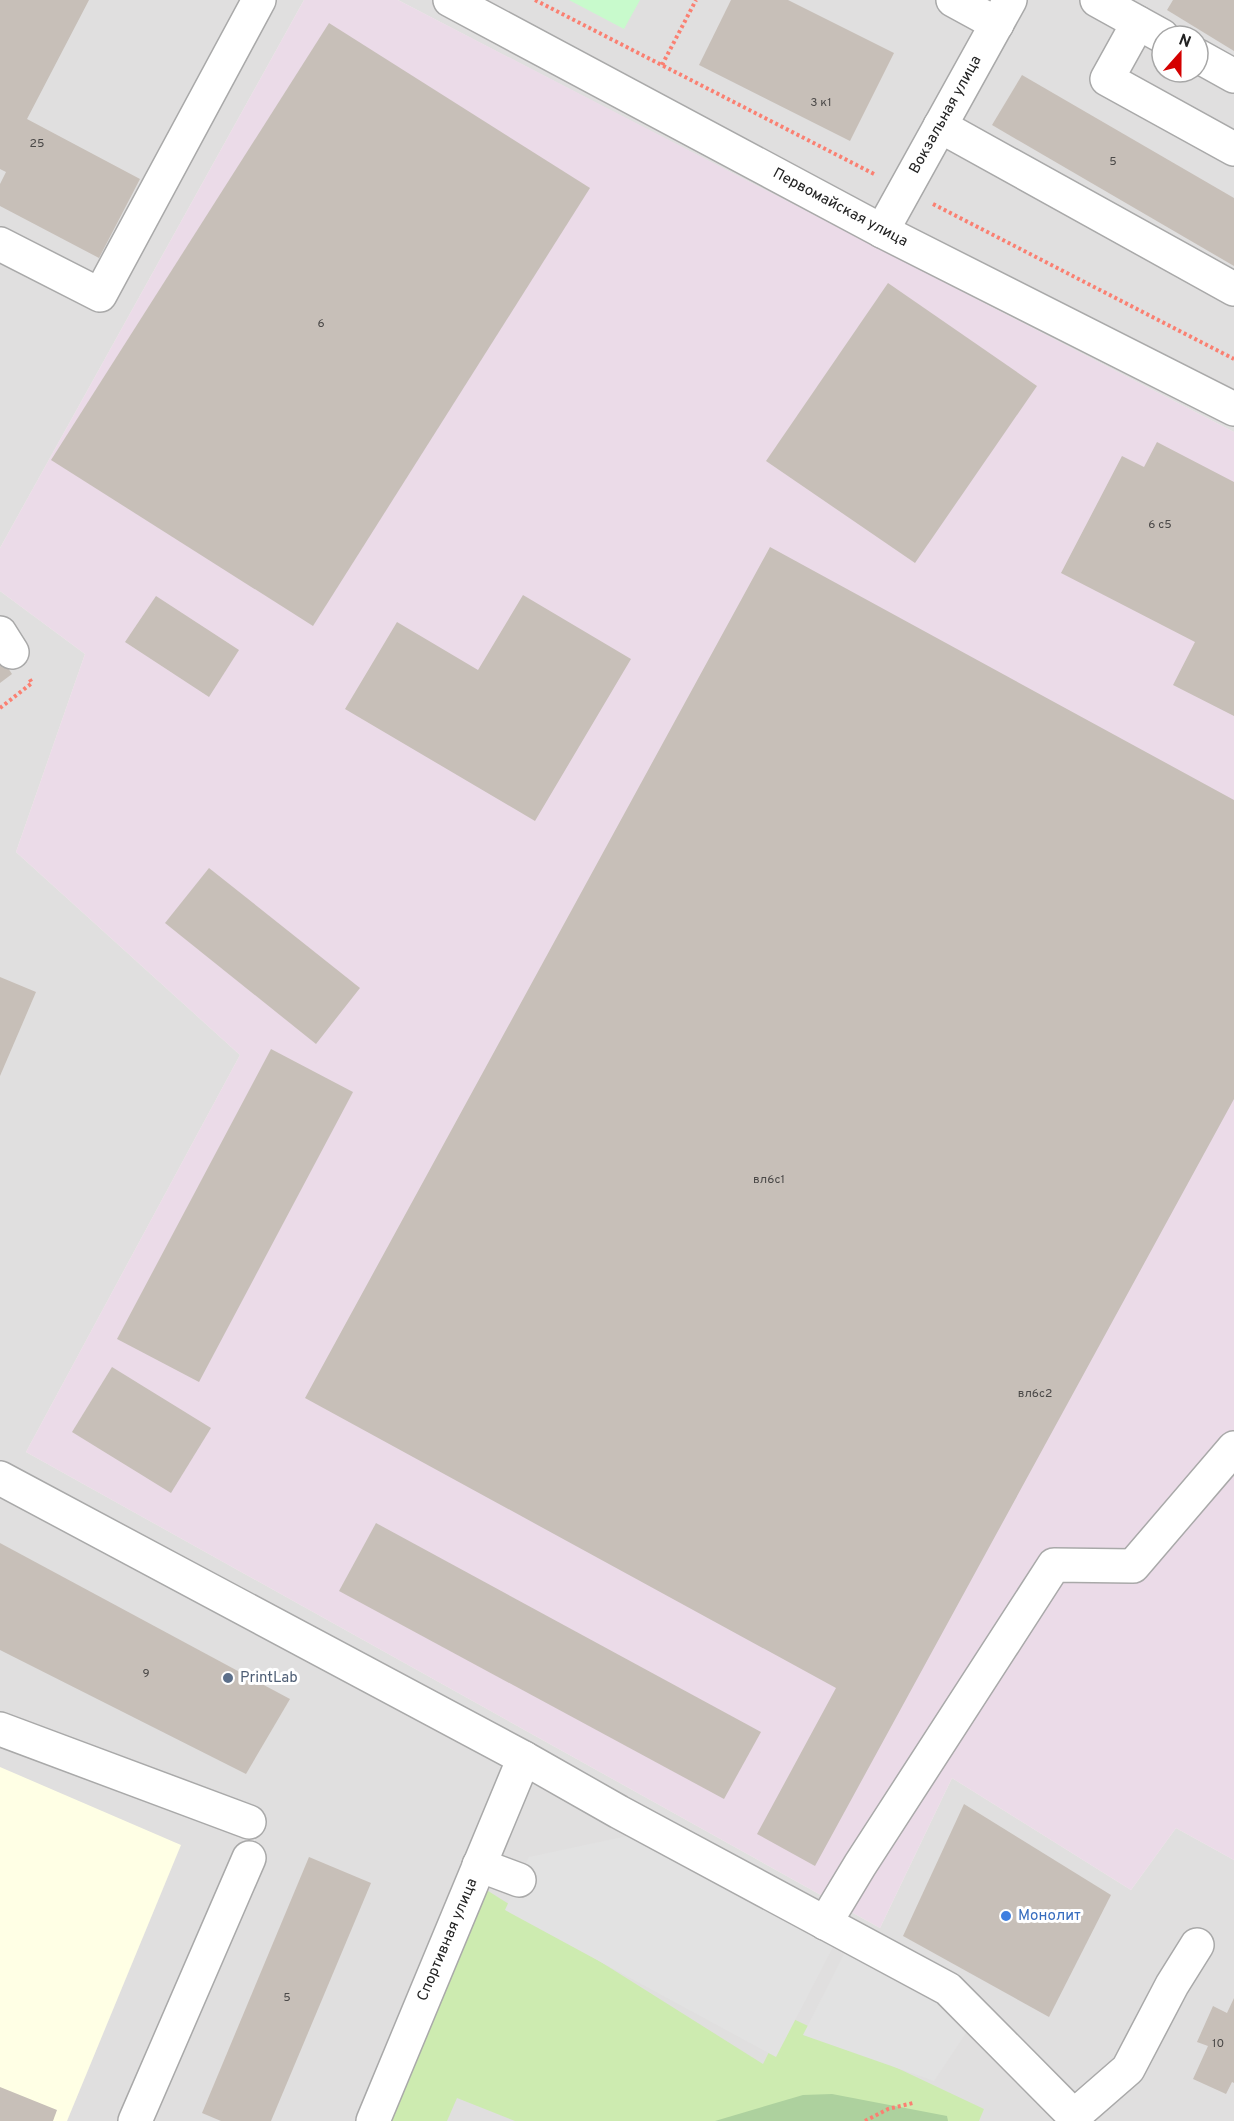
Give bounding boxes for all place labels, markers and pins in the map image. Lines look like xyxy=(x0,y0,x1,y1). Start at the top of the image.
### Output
place label: PrintLab xyxy=(240,1669,298,1688)
marker: PrintLab xyxy=(221,1671,235,1685)
place label: Монолит xyxy=(1018,1907,1081,1926)
marker: Монолит xyxy=(999,1909,1013,1923)

